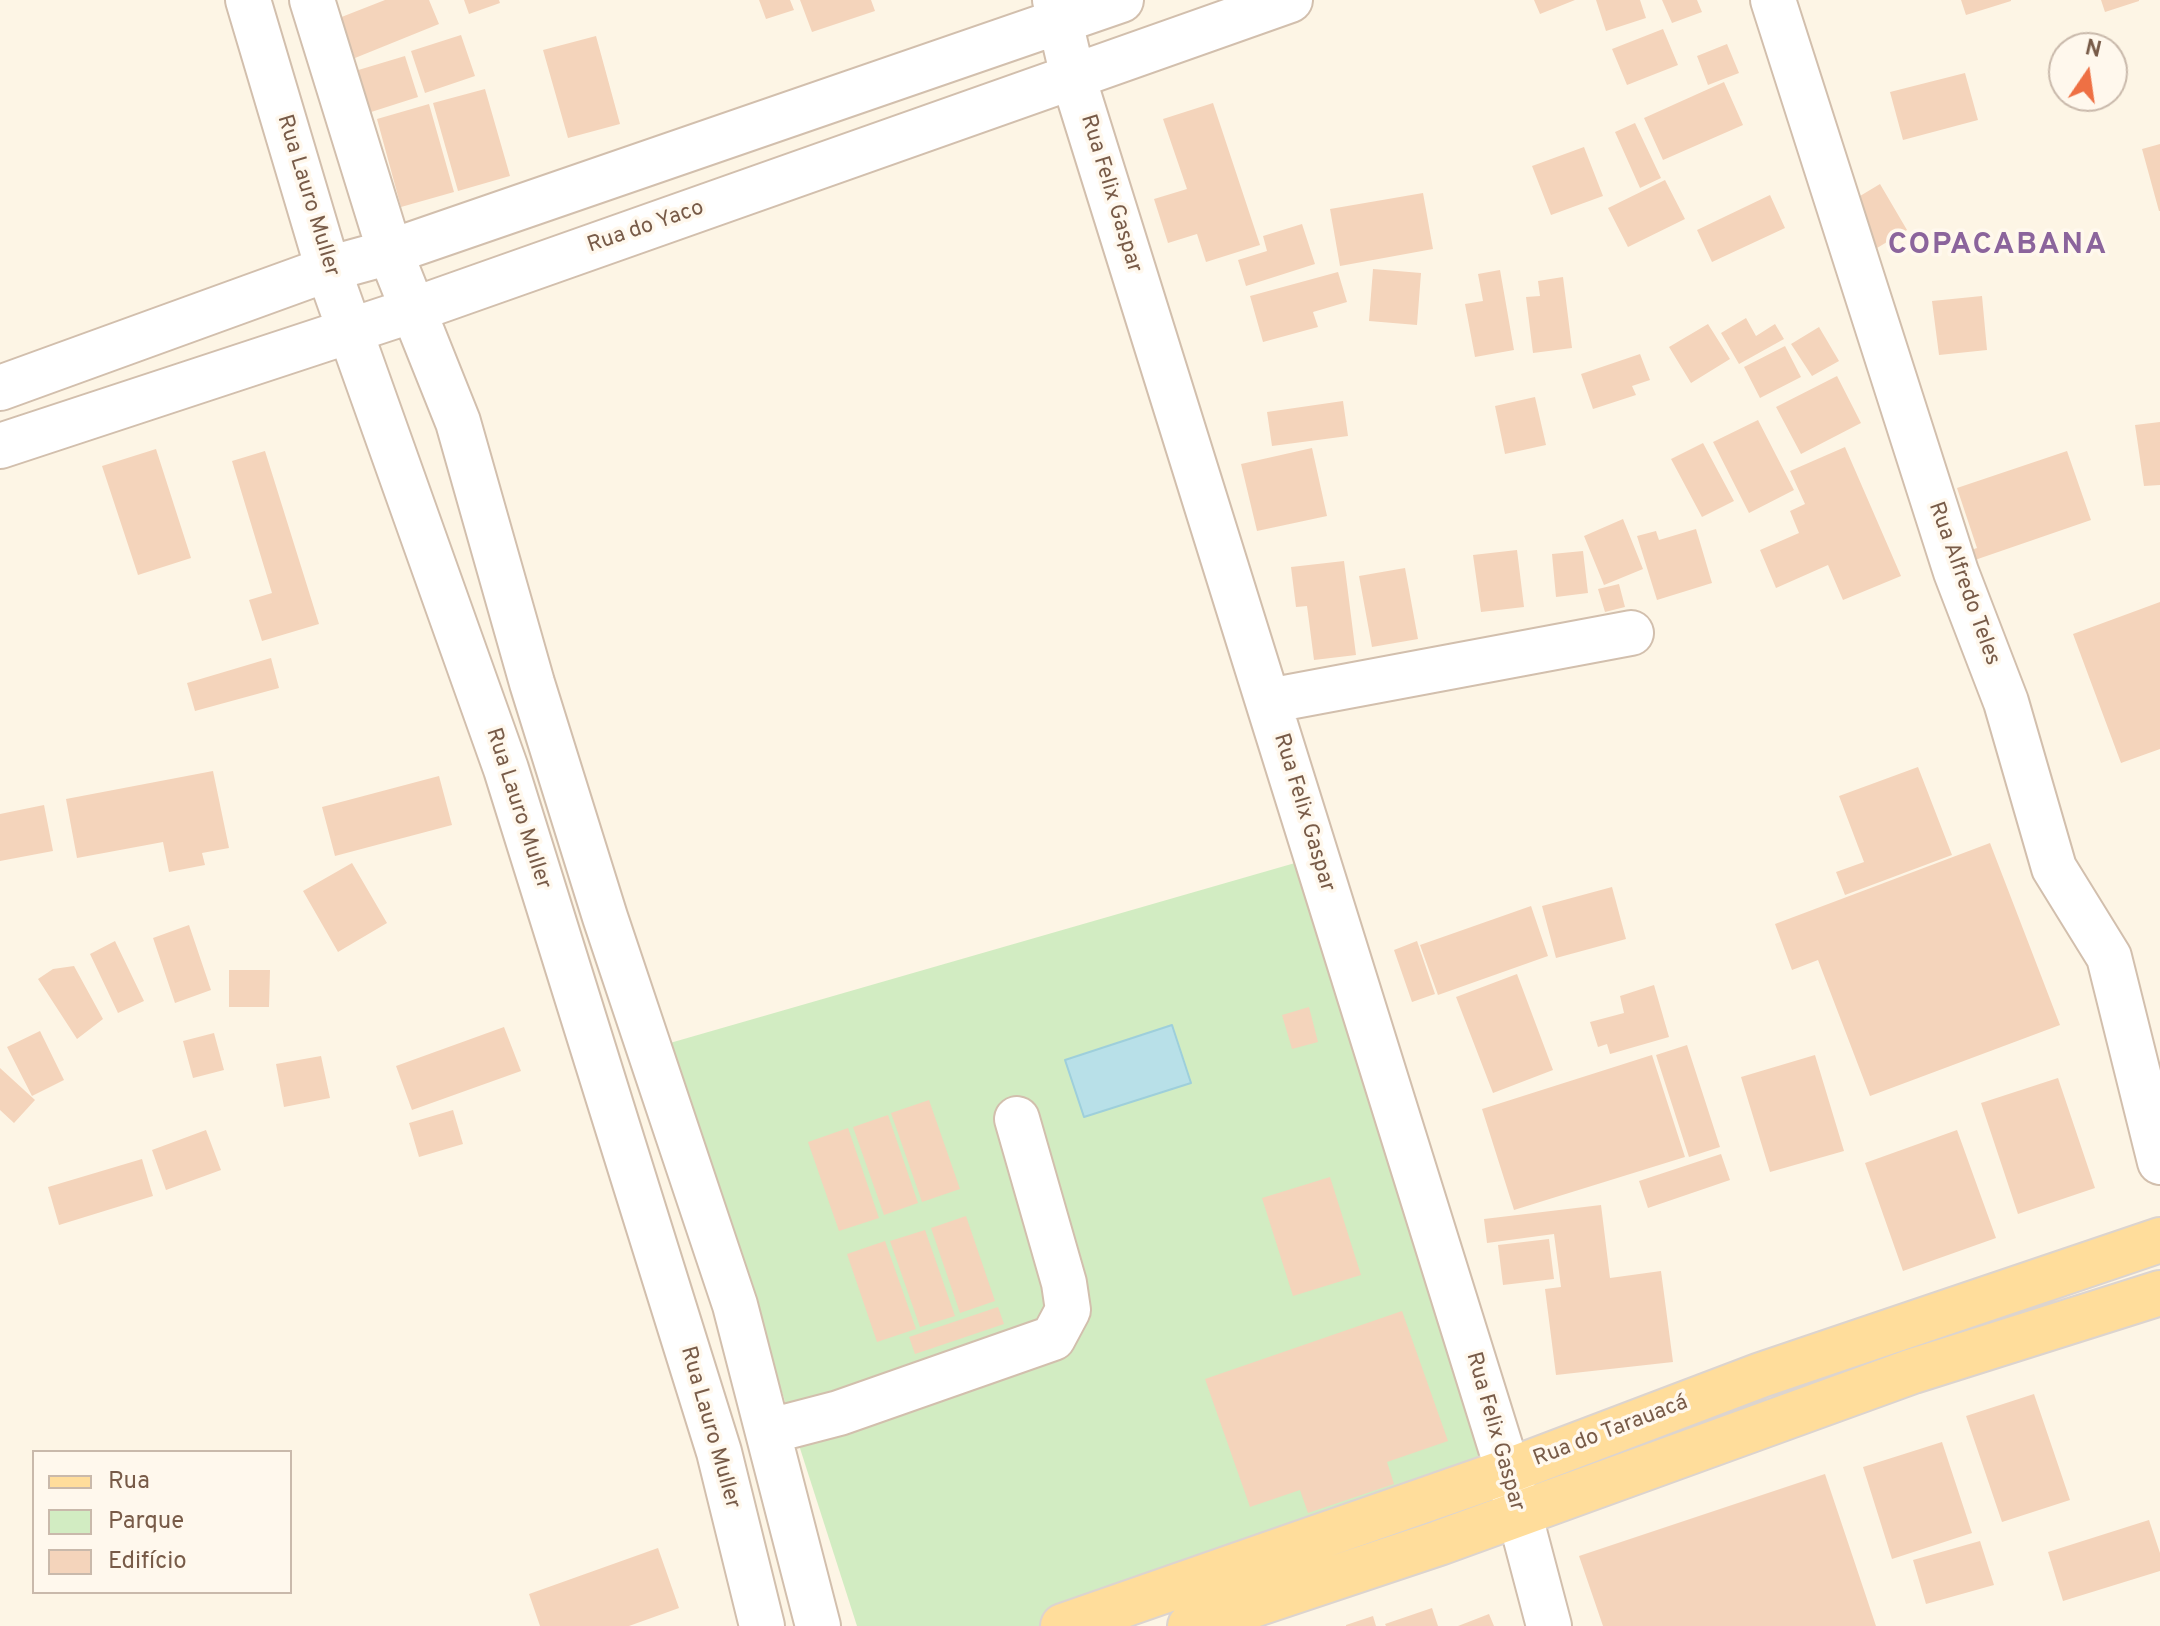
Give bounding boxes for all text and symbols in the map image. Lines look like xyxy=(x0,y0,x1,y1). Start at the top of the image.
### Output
north arrow xyxy=(2048,32,2128,112)
text: N xyxy=(2082,35,2104,65)
street label: Rua Lauro Muller xyxy=(270,112,344,280)
street label: Rua Felix Gaspar xyxy=(1073,112,1147,276)
street label: Rua do Yaco xyxy=(584,196,708,260)
district label: COPACABANA xyxy=(1888,229,2108,265)
street label: Rua Alfredo Teles xyxy=(1921,499,2005,669)
street label: Rua Lauro Muller xyxy=(479,725,555,893)
street label: Rua Felix Gaspar xyxy=(1266,731,1340,895)
street label: Rua Lauro Muller xyxy=(673,1344,745,1512)
street label: Rua Felix Gaspar xyxy=(1459,1349,1529,1515)
street label: Rua do Tarauacá xyxy=(1530,1390,1692,1474)
legend xyxy=(32,1450,292,1594)
text: Rua xyxy=(108,1467,150,1497)
text: Parque xyxy=(108,1507,184,1537)
text: Edifício xyxy=(108,1547,187,1577)

